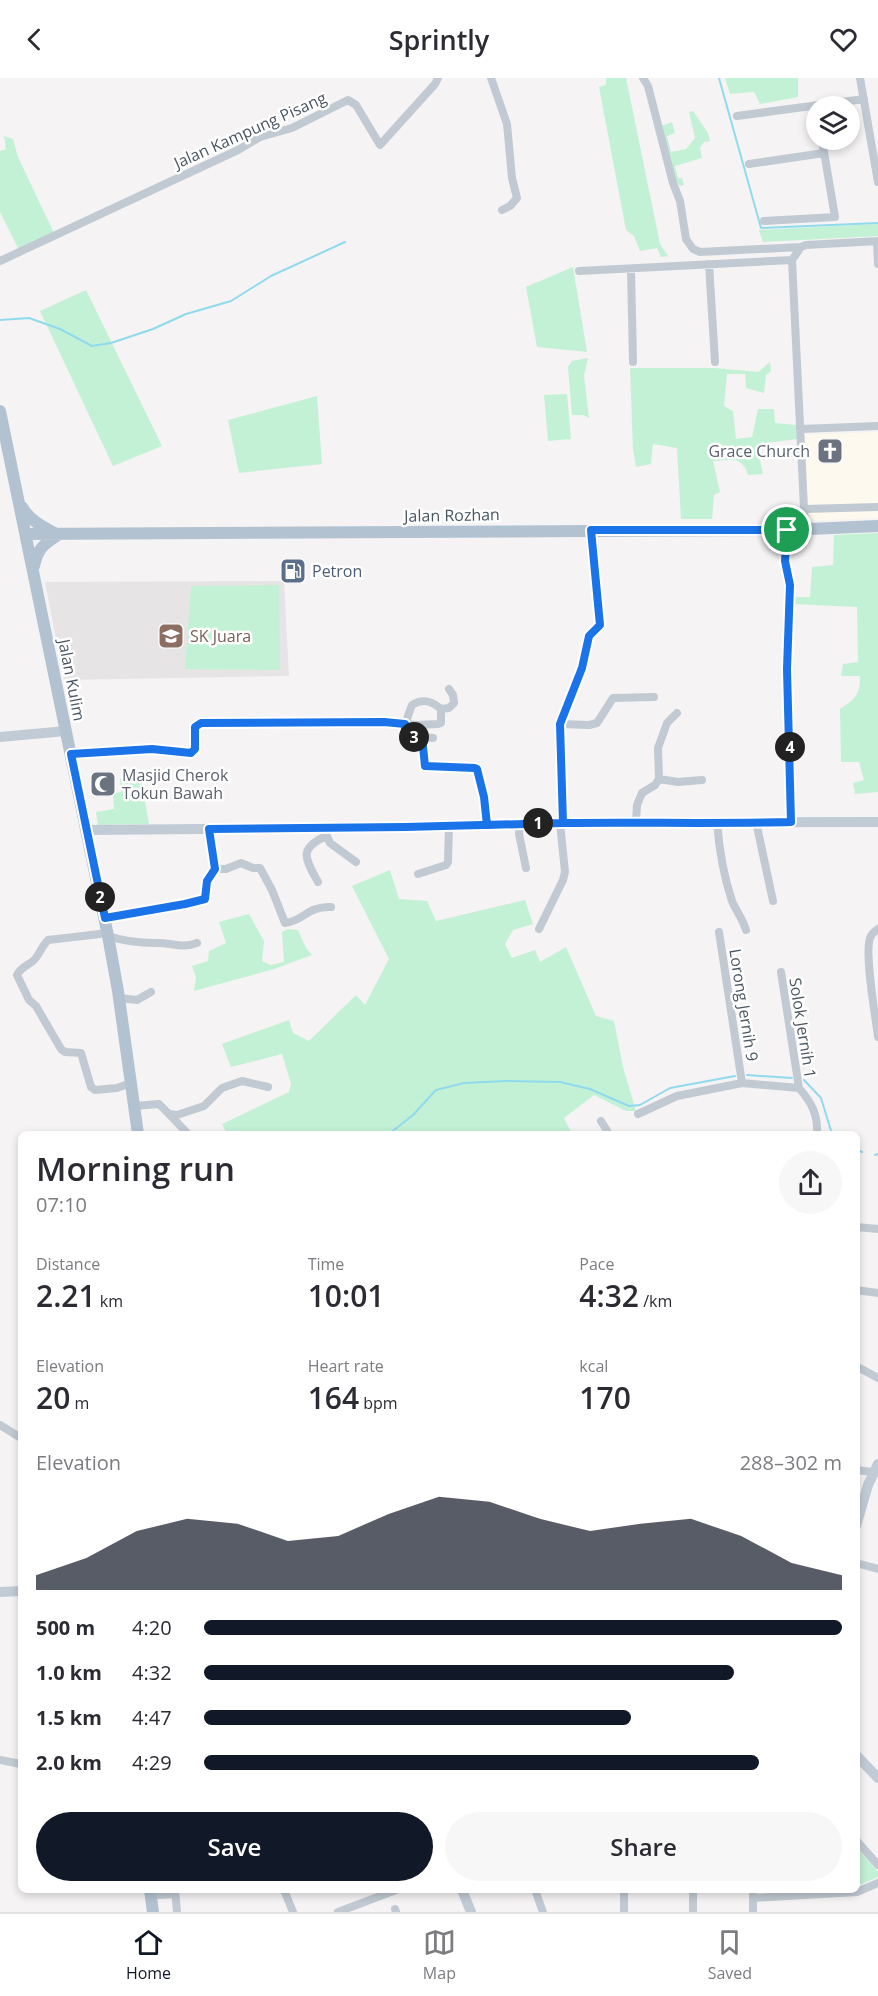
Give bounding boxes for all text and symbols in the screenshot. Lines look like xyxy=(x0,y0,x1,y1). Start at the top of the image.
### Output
text: Sprintly xyxy=(389,21,489,58)
icon: back xyxy=(18,23,51,56)
icon: heart xyxy=(827,23,860,56)
street label: Jalan Kampung Pisang xyxy=(169,86,330,174)
map controls xyxy=(806,96,860,150)
button: layers xyxy=(806,96,860,150)
church icon: Grace Church xyxy=(815,436,845,466)
place label: Grace Church xyxy=(708,440,810,462)
street label: Jalan Rozhan xyxy=(402,503,500,527)
pin xyxy=(761,504,812,555)
icon: arrive xyxy=(770,513,803,546)
fuel station icon: Petron xyxy=(278,556,308,586)
place label: Petron xyxy=(312,560,362,582)
school or university icon: SK Juara xyxy=(156,621,186,651)
place label: SK Juara xyxy=(190,625,251,647)
street label: Jalan Kulim xyxy=(53,635,91,723)
pin: 3 xyxy=(399,722,429,752)
text: 3 xyxy=(409,726,419,748)
pin: 4 xyxy=(775,732,805,762)
text: 4 xyxy=(785,736,795,758)
place label: Masjid Cherok Tokun Bawah xyxy=(122,764,229,804)
mosque icon: Masjid Cherok Tokun Bawah xyxy=(88,769,118,799)
pin: 1 xyxy=(523,808,553,838)
text: 1 xyxy=(533,812,543,834)
pin: 2 xyxy=(85,882,115,912)
text: 2 xyxy=(95,886,105,908)
street label: Lorong Jernih 9 xyxy=(724,947,764,1063)
street label: Solok Jernih 1 xyxy=(784,976,822,1080)
text: Morning run xyxy=(36,1146,235,1191)
button: share xyxy=(779,1151,842,1214)
text: 07:10 xyxy=(36,1191,87,1218)
text: Distance xyxy=(36,1253,100,1275)
text: Time xyxy=(308,1253,344,1275)
text: Pace xyxy=(579,1253,615,1275)
text: 2.21 xyxy=(36,1275,96,1316)
text: 10:01 xyxy=(308,1275,385,1316)
text: 4:32 xyxy=(579,1275,639,1316)
text: km xyxy=(96,1290,123,1312)
text: /km xyxy=(639,1290,672,1312)
text: Elevation xyxy=(36,1355,104,1377)
text: Heart rate xyxy=(308,1355,384,1377)
text: kcal xyxy=(579,1355,608,1377)
text: 20 xyxy=(36,1377,70,1418)
text: 164 xyxy=(308,1377,359,1418)
text: 170 xyxy=(579,1377,631,1418)
text: m xyxy=(70,1392,89,1414)
text: bpm xyxy=(359,1392,398,1414)
text: Elevation xyxy=(36,1449,121,1476)
text: 288–302 m xyxy=(740,1449,842,1476)
text: 500 m xyxy=(36,1614,95,1641)
text: 4:20 xyxy=(132,1614,172,1641)
text: 1.0 km xyxy=(36,1659,102,1686)
text: 4:32 xyxy=(132,1659,172,1686)
text: 1.5 km xyxy=(36,1704,102,1731)
text: 4:47 xyxy=(132,1704,172,1731)
text: 2.0 km xyxy=(36,1749,102,1776)
text: 4:29 xyxy=(132,1749,172,1776)
button: Save xyxy=(36,1812,433,1881)
button: Share xyxy=(445,1812,842,1881)
tab: Home xyxy=(126,1926,171,1984)
tab: Map xyxy=(423,1926,456,1984)
tab: Saved xyxy=(708,1926,752,1984)

